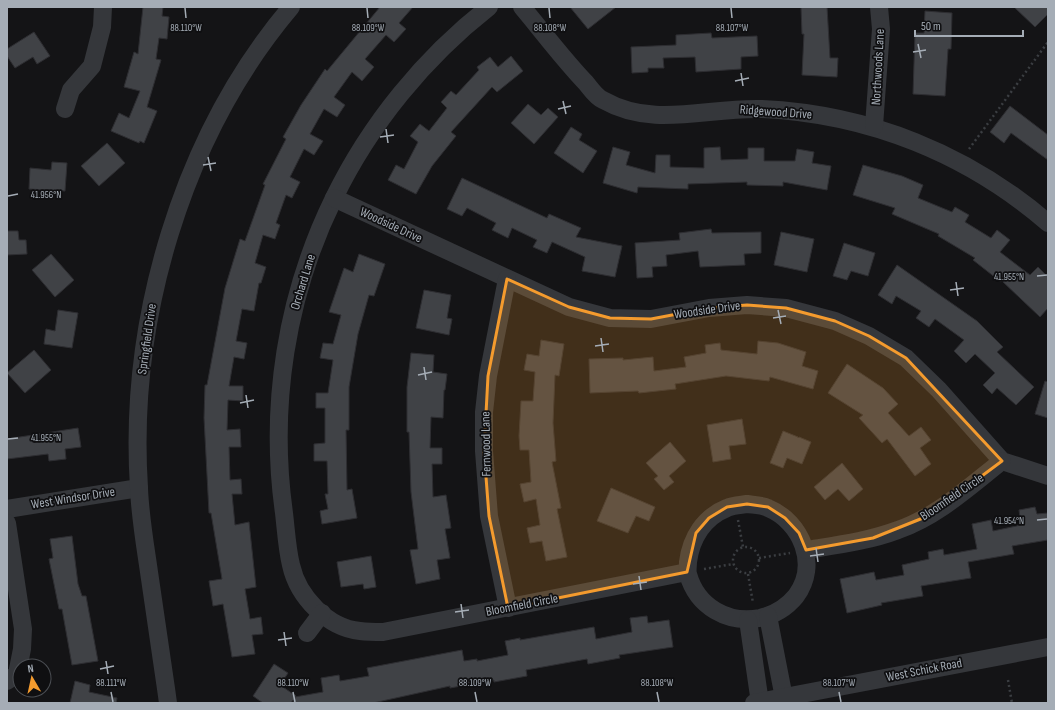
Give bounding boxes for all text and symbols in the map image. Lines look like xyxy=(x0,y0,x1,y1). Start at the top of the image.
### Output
scale bar xyxy=(915,12,1023,38)
text: 50 m xyxy=(921,19,941,34)
text: 88.110°W xyxy=(170,22,202,34)
text: 88.109°W xyxy=(352,22,385,34)
text: 88.108°W xyxy=(534,22,567,34)
text: 88.107°W xyxy=(716,22,749,34)
street label: Northwoods Lane xyxy=(868,29,888,105)
street label: Ridgewood Drive xyxy=(739,101,813,123)
text: 41.956°N xyxy=(31,189,61,201)
street label: Woodside Drive xyxy=(357,204,425,246)
street label: Orchard Lane xyxy=(287,252,319,312)
text: 41.955°N xyxy=(994,271,1024,283)
street label: Woodside Drive xyxy=(673,297,741,323)
street label: Springfield Drive xyxy=(134,303,160,375)
street label: Fernwood Lane xyxy=(477,411,495,477)
text: 41.955°N xyxy=(31,432,61,444)
street label: Bloomfield Circle xyxy=(917,470,987,524)
street label: West Windsor Drive xyxy=(30,483,116,513)
text: 41.954°N xyxy=(994,515,1024,527)
street label: Bloomfield Circle xyxy=(485,590,559,620)
street label: West Schick Road xyxy=(885,655,963,685)
north arrow xyxy=(12,658,52,698)
text: N xyxy=(27,662,35,675)
text: 88.111°W xyxy=(96,677,127,689)
text: 88.110°W xyxy=(277,677,309,689)
text: 88.109°W xyxy=(459,677,492,689)
text: 88.108°W xyxy=(641,677,674,689)
text: 88.107°W xyxy=(823,677,856,689)

